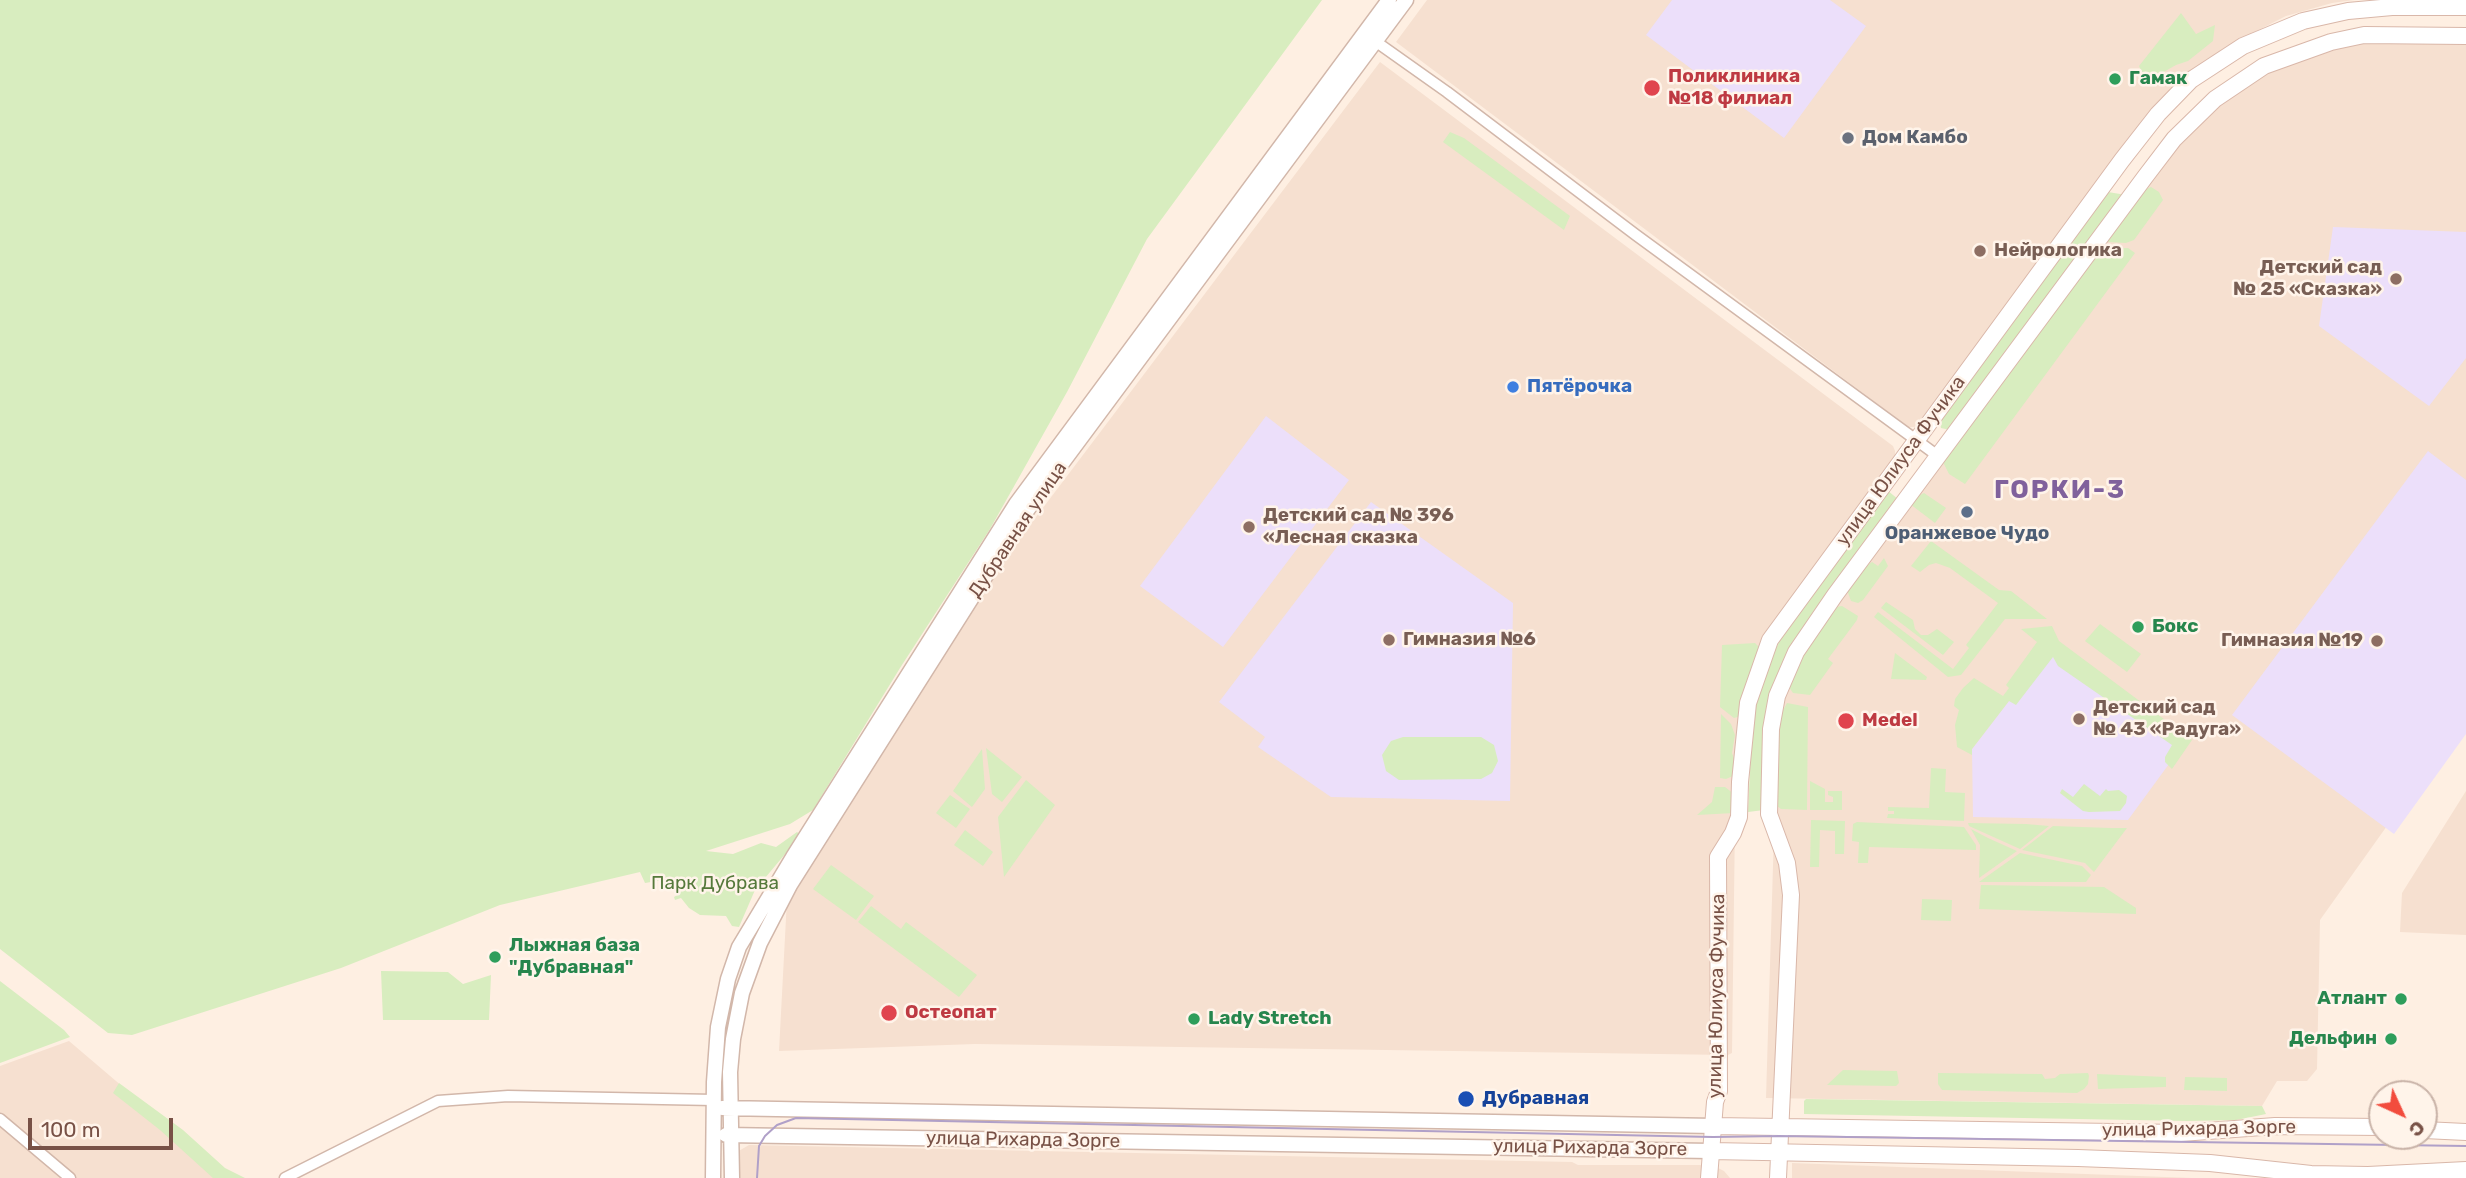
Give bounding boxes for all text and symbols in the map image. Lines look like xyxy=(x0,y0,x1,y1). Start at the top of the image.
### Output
place label: Поликлиника №18 филиал xyxy=(1668,66,1800,110)
place label: Гамак xyxy=(2129,68,2187,90)
marker: Гамак xyxy=(2107,71,2123,87)
marker: Поликлиника №18 филиал xyxy=(1642,78,1662,98)
place label: Дом Камбо xyxy=(1862,127,1968,149)
marker: Дом Камбо xyxy=(1840,130,1856,146)
place label: Нейрологика xyxy=(1994,240,2122,262)
marker: Нейрологика xyxy=(1972,243,1988,259)
place label: Детский сад № 25 «Сказка» xyxy=(2233,257,2382,301)
marker: Детский сад № 25 «Сказка» xyxy=(2388,271,2404,287)
street label: улица Юлиуса Фучика xyxy=(1832,371,1970,551)
place label: Пятёрочка xyxy=(1527,376,1632,398)
marker: Пятёрочка xyxy=(1505,379,1521,395)
street label: Дубравная улица xyxy=(964,458,1072,602)
district label: ГОРКИ-3 xyxy=(1995,474,2125,506)
marker: Оранжевое Чудо xyxy=(1959,504,1975,520)
place label: Детский сад № 396 «Лесная сказка xyxy=(1263,505,1454,549)
marker: Детский сад № 396 «Лесная сказка xyxy=(1241,519,1257,535)
place label: Оранжевое Чудо xyxy=(1885,523,2049,545)
place label: Бокс xyxy=(2152,616,2198,638)
marker: Бокс xyxy=(2130,619,2146,635)
place label: Гимназия №6 xyxy=(1403,629,1536,651)
place label: Гимназия №19 xyxy=(2221,630,2363,652)
marker: Гимназия №6 xyxy=(1381,632,1397,648)
marker: Гимназия №19 xyxy=(2369,633,2385,649)
place label: Детский сад № 43 «Радуга» xyxy=(2093,697,2241,741)
place label: Medel xyxy=(1862,710,1918,732)
marker: Medel xyxy=(1836,711,1856,731)
marker: Детский сад № 43 «Радуга» xyxy=(2071,711,2087,727)
park label: Парк Дубрава xyxy=(651,873,779,895)
street label: улица Юлиуса Фучика xyxy=(1704,893,1730,1099)
place label: Лыжная база "Дубравная" xyxy=(509,935,640,979)
marker: Лыжная база "Дубравная" xyxy=(487,949,503,965)
place label: Атлант xyxy=(2317,988,2387,1010)
marker: Атлант xyxy=(2393,991,2409,1007)
place label: Остеопат xyxy=(905,1002,997,1024)
marker: Остеопат xyxy=(879,1003,899,1023)
place label: Lady Stretch xyxy=(1208,1008,1332,1030)
marker: Lady Stretch xyxy=(1186,1011,1202,1027)
place label: Дельфин xyxy=(2289,1028,2377,1050)
marker: Дельфин xyxy=(2383,1031,2399,1047)
north arrow xyxy=(2368,1080,2438,1150)
place label: Дубравная xyxy=(1482,1088,1589,1110)
marker: Дубравная xyxy=(1456,1089,1476,1109)
scale bar xyxy=(32,1104,177,1148)
street label: улица Рихарда Зорге xyxy=(2102,1116,2296,1142)
text: С xyxy=(2404,1116,2430,1142)
text: 100 m xyxy=(41,1117,100,1142)
street label: улица Рихарда Зорге xyxy=(926,1127,1120,1153)
street label: улица Рихарда Зорге xyxy=(1493,1135,1687,1161)

